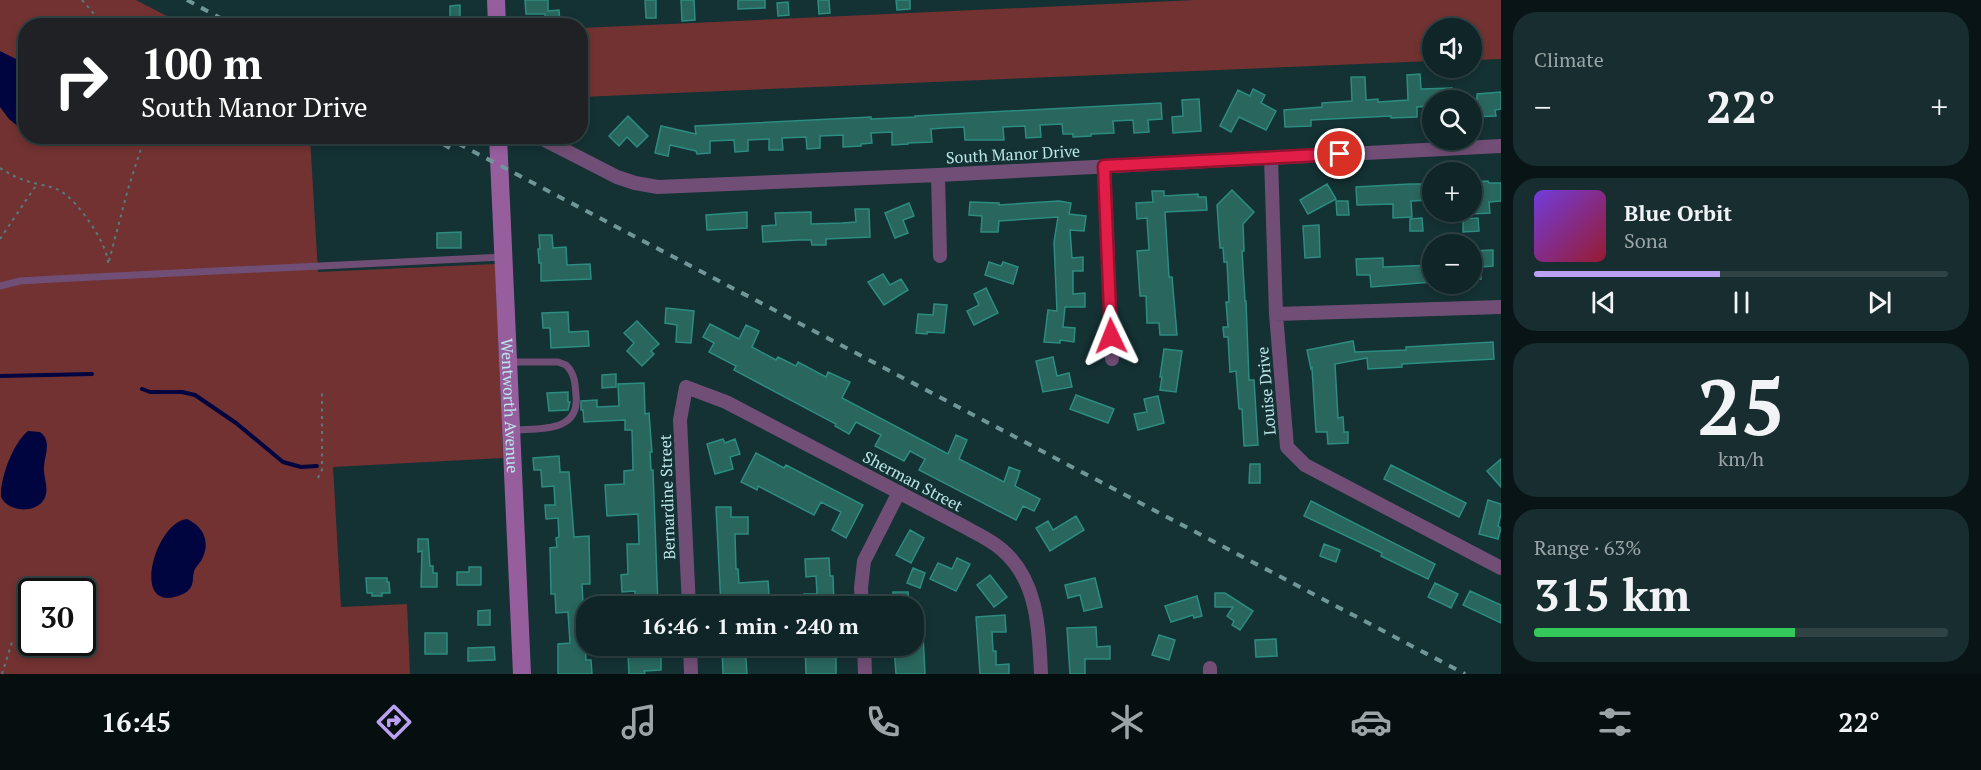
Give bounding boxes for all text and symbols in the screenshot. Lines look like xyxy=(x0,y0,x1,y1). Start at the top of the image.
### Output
map controls xyxy=(1422,18,1482,294)
button: sound xyxy=(1422,18,1482,78)
text: 100 m xyxy=(141,35,262,91)
icon: right xyxy=(42,42,120,120)
text: Climate xyxy=(1534,46,1604,73)
text: 22° xyxy=(1706,76,1776,136)
text: − xyxy=(1534,85,1552,128)
text: + xyxy=(1930,85,1948,128)
text: South Manor Drive xyxy=(141,89,368,125)
button: search xyxy=(1422,90,1482,150)
pin xyxy=(1314,128,1365,179)
icon: arrive xyxy=(1323,137,1356,170)
street label: South Manor Drive xyxy=(945,139,1081,169)
button: + xyxy=(1422,162,1482,222)
text: Blue Orbit xyxy=(1624,198,1732,227)
text: Sona xyxy=(1624,227,1668,254)
button: − xyxy=(1422,234,1482,294)
icon: previous xyxy=(1587,286,1620,319)
icon: pause xyxy=(1725,286,1758,319)
icon: next xyxy=(1863,286,1896,319)
position arrow xyxy=(1079,304,1143,368)
street label: Wentworth Avenue xyxy=(496,338,524,474)
street label: Louise Drive xyxy=(1251,346,1281,436)
text: 25 xyxy=(1697,354,1785,457)
street label: Bernardine Street xyxy=(654,434,680,560)
street label: Sherman Street xyxy=(859,445,967,517)
text: km/h xyxy=(1718,445,1764,472)
text: Range · 63% xyxy=(1534,534,1641,561)
text: 315 km xyxy=(1534,564,1690,624)
speed limit sign: 30 xyxy=(18,578,96,656)
text: 16:46 · 1 min · 240 m xyxy=(641,611,859,640)
icon: directions xyxy=(373,701,415,743)
icon: music xyxy=(618,701,660,743)
icon: phone xyxy=(862,701,904,743)
icon: climate xyxy=(1106,701,1148,743)
icon: car xyxy=(1350,701,1392,743)
icon: filters xyxy=(1594,701,1636,743)
text: 16:45 xyxy=(101,704,171,740)
text: 22° xyxy=(1838,704,1880,740)

